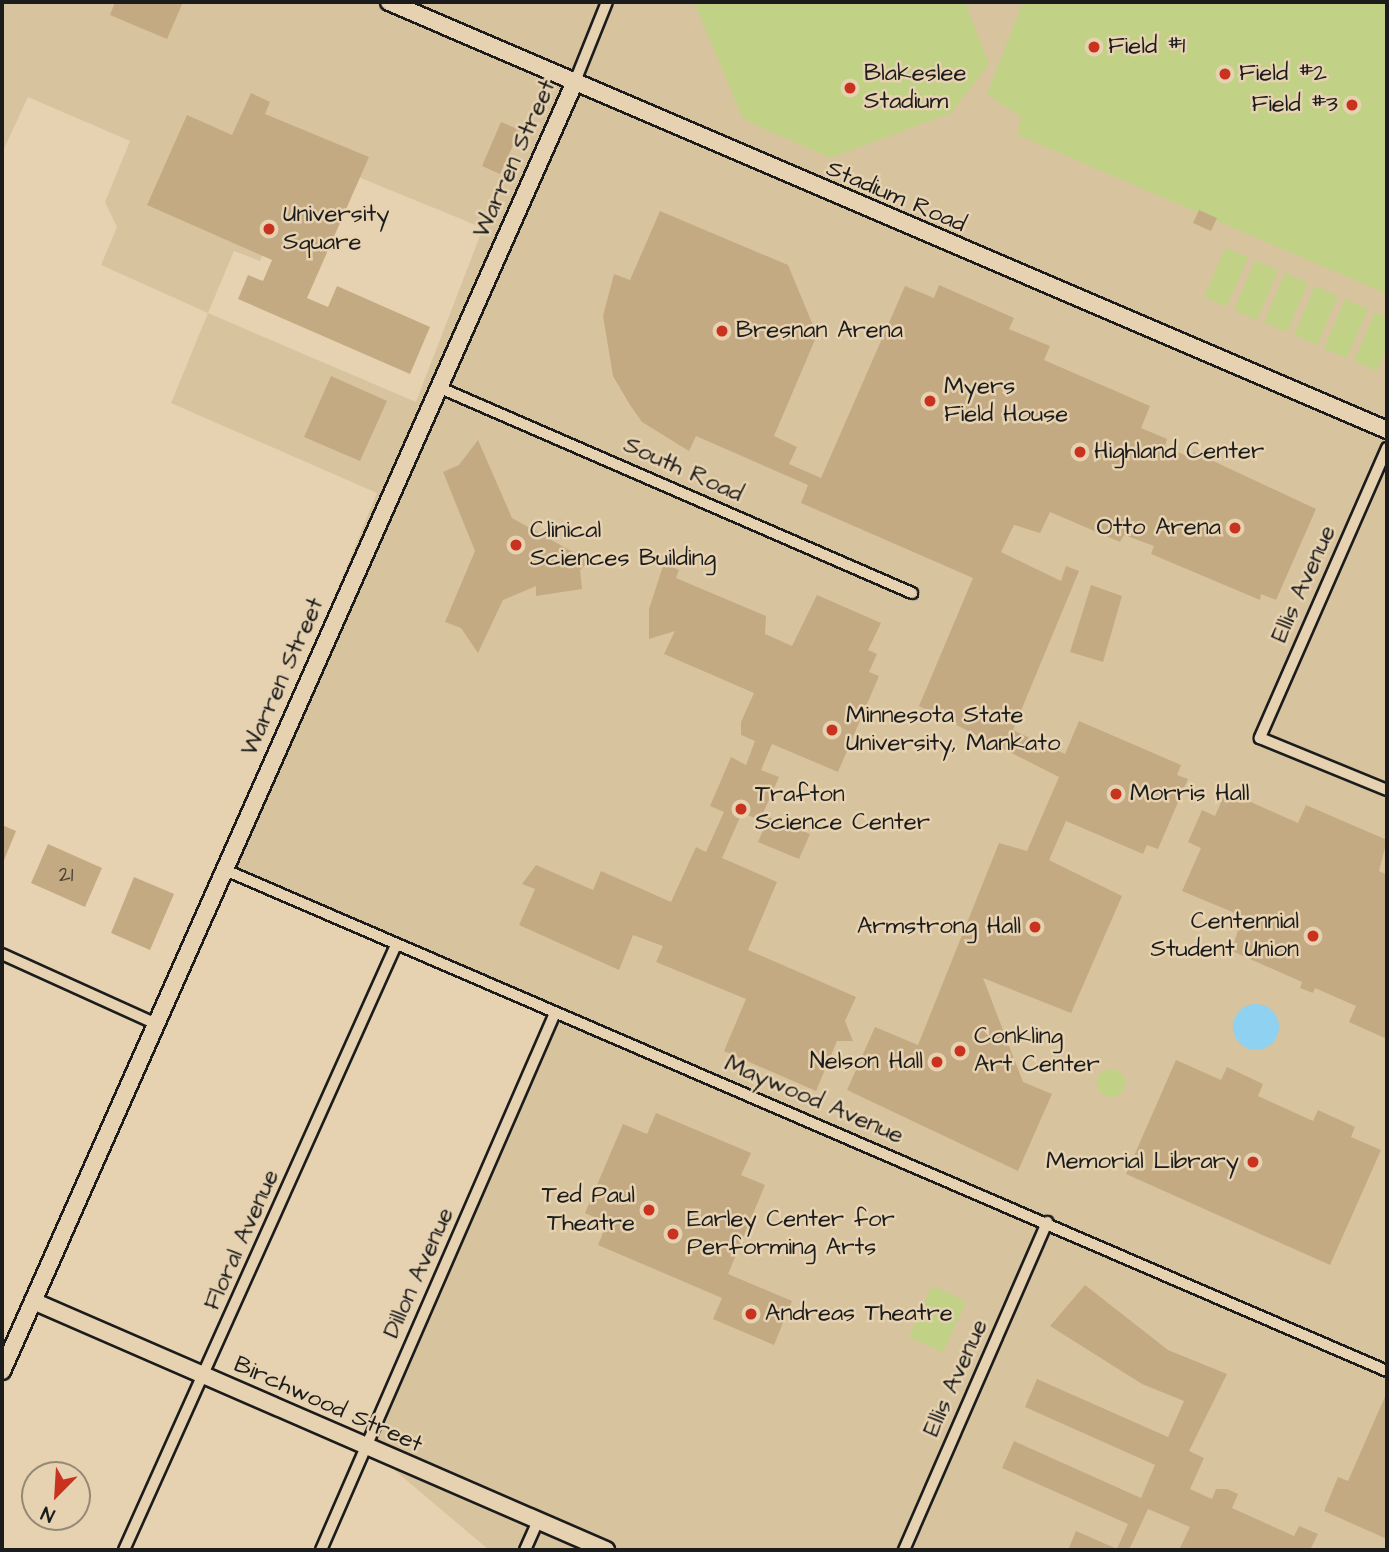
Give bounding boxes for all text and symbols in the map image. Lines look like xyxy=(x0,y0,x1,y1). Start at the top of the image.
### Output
place label: Field #1 xyxy=(1108,33,1185,61)
marker: Field #1 xyxy=(1086,39,1102,55)
place label: Blakeslee Stadium xyxy=(864,60,967,116)
place label: Field #2 xyxy=(1239,60,1327,88)
marker: Field #2 xyxy=(1217,66,1233,82)
street label: Warren Street xyxy=(467,76,563,242)
marker: Blakeslee Stadium xyxy=(842,80,858,96)
place label: Field #3 xyxy=(1252,91,1338,119)
marker: Field #3 xyxy=(1344,97,1360,113)
street label: Stadium Road xyxy=(822,155,970,239)
place label: University Square xyxy=(283,201,389,257)
marker: University Square xyxy=(261,221,277,237)
place label: Bresnan Arena xyxy=(736,317,903,345)
marker: Bresnan Arena xyxy=(714,323,730,339)
place label: Myers Field House xyxy=(944,373,1068,429)
marker: Myers Field House xyxy=(922,393,938,409)
street label: South Road xyxy=(619,431,747,509)
place label: Highland Center xyxy=(1094,438,1264,466)
marker: Highland Center xyxy=(1072,444,1088,460)
place label: Otto Arena xyxy=(1097,514,1221,542)
place label: Clinical Sciences Building xyxy=(530,517,716,573)
marker: Otto Arena xyxy=(1227,520,1243,536)
street label: Ellis Avenue xyxy=(1265,521,1343,647)
marker: Clinical Sciences Building xyxy=(508,537,524,553)
street label: Warren Street xyxy=(235,594,331,760)
place label: Minnesota State University, Mankato xyxy=(846,702,1060,758)
marker: Minnesota State University, Mankato xyxy=(824,722,840,738)
place label: Morris Hall xyxy=(1130,780,1249,808)
place label: Trafton Science Center xyxy=(755,781,930,837)
marker: Morris Hall xyxy=(1108,786,1124,802)
marker: Trafton Science Center xyxy=(733,801,749,817)
house number: 21 xyxy=(59,862,73,888)
place label: Centennial Student Union xyxy=(1150,908,1299,964)
place label: Armstrong Hall xyxy=(857,913,1021,941)
marker: Armstrong Hall xyxy=(1027,919,1043,935)
marker: Centennial Student Union xyxy=(1305,928,1321,944)
place label: Conkling Art Center xyxy=(974,1023,1100,1079)
marker: Conkling Art Center xyxy=(952,1043,968,1059)
place label: Nelson Hall xyxy=(810,1048,923,1076)
street label: Maywood Avenue xyxy=(720,1049,908,1151)
marker: Nelson Hall xyxy=(929,1054,945,1070)
place label: Memorial Library xyxy=(1046,1148,1239,1176)
marker: Memorial Library xyxy=(1245,1154,1261,1170)
street label: Floral Avenue xyxy=(198,1165,286,1315)
place label: Ted Paul Theatre xyxy=(542,1182,635,1238)
marker: Ted Paul Theatre xyxy=(641,1202,657,1218)
street label: Dillon Avenue xyxy=(377,1203,461,1343)
place label: Earley Center for Performing Arts xyxy=(687,1206,895,1262)
marker: Earley Center for Performing Arts xyxy=(665,1226,681,1242)
place label: Andreas Theatre xyxy=(765,1300,953,1328)
marker: Andreas Theatre xyxy=(743,1306,759,1322)
street label: Ellis Avenue xyxy=(917,1315,995,1441)
street label: Birchwood Street xyxy=(229,1350,427,1460)
north arrow xyxy=(21,1461,91,1531)
text: N xyxy=(37,1499,59,1529)

